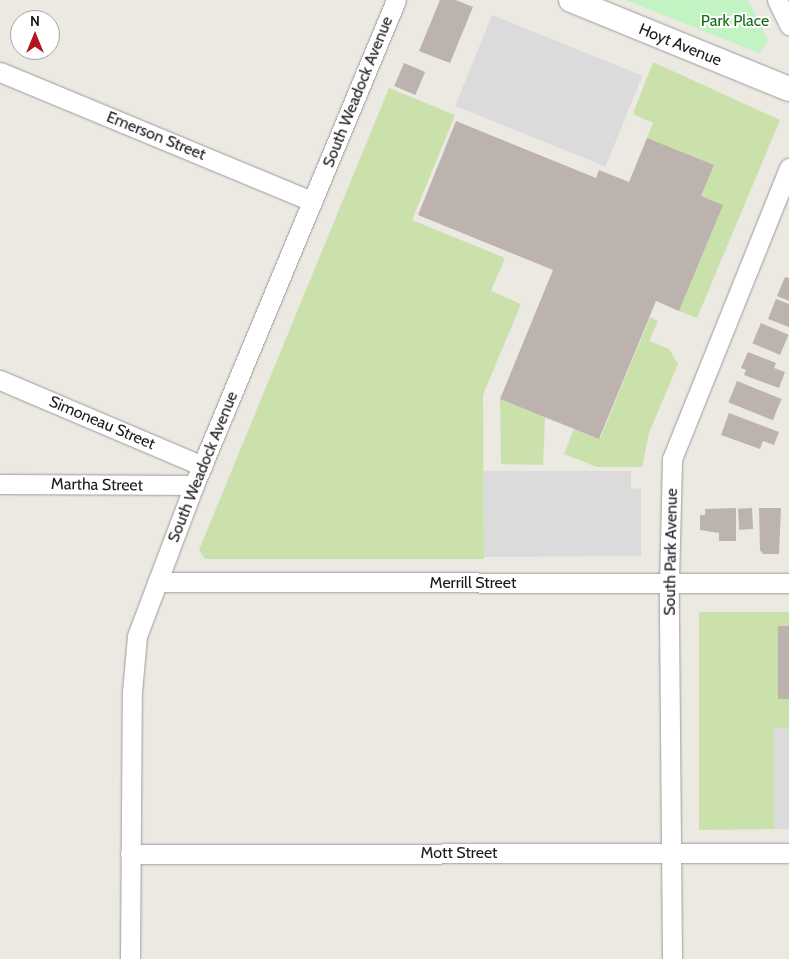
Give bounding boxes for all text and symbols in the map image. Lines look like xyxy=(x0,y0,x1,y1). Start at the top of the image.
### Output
north arrow xyxy=(10,10,60,60)
park label: Park Place xyxy=(701,11,769,31)
text: N xyxy=(30,12,40,30)
street label: South Weadock Avenue xyxy=(319,14,397,170)
street label: Hoyt Avenue xyxy=(636,20,724,70)
street label: Emerson Street xyxy=(104,107,208,165)
street label: South Weadock Avenue xyxy=(164,389,242,545)
street label: Simoneau Street xyxy=(46,392,158,454)
street label: Martha Street xyxy=(51,475,143,495)
street label: South Park Avenue xyxy=(660,488,682,616)
street label: Merrill Street xyxy=(430,573,516,593)
street label: Mott Street xyxy=(421,843,497,863)

